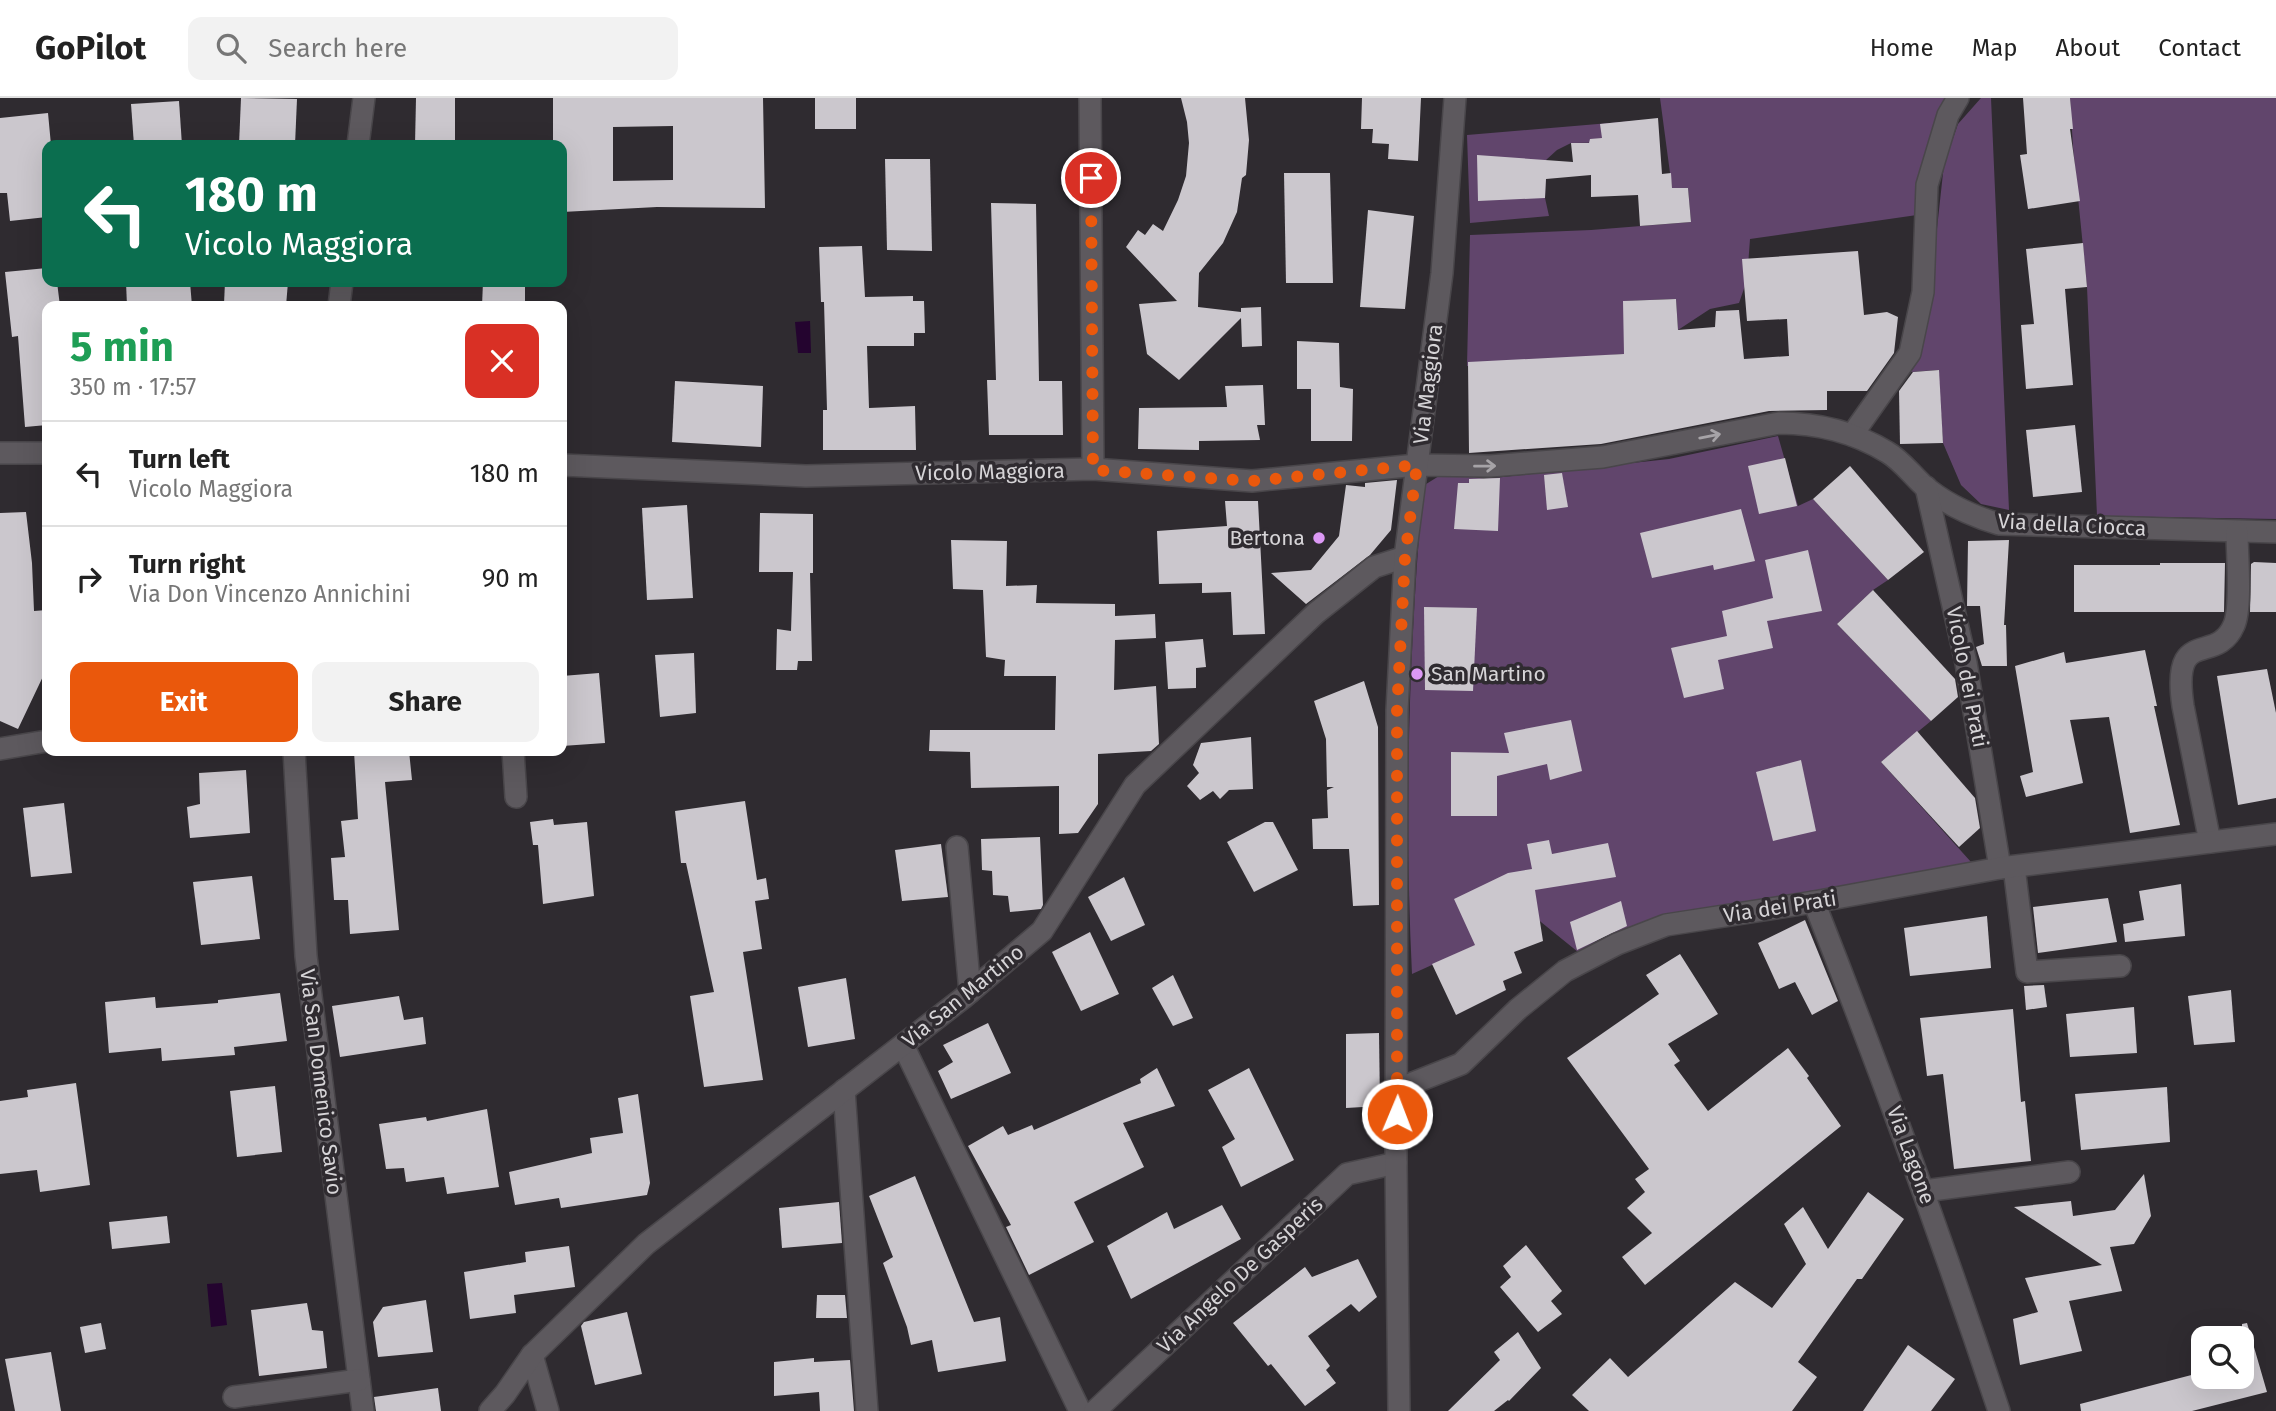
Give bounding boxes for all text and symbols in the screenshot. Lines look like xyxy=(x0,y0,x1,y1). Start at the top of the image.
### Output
search box xyxy=(188,17,678,80)
text: GoPilot xyxy=(35,28,146,68)
icon: search xyxy=(212,29,250,67)
text: Search here xyxy=(268,33,407,64)
text: Home xyxy=(1870,34,1934,62)
text: Map xyxy=(1972,34,2018,62)
text: About xyxy=(2056,34,2120,62)
text: Contact xyxy=(2158,34,2241,62)
pin xyxy=(1061,148,1121,208)
icon: arrive xyxy=(1072,159,1110,197)
text: 180 m xyxy=(185,165,318,224)
icon: left xyxy=(70,168,161,259)
text: Vicolo Maggiora xyxy=(185,225,413,263)
text: 5 min xyxy=(70,322,174,372)
street label: Via Maggiora xyxy=(1408,322,1448,446)
button: close xyxy=(465,324,539,398)
text: 350 m · 17:57 xyxy=(70,373,196,401)
one-way arrow xyxy=(1698,429,1721,443)
text: Turn left xyxy=(129,444,230,475)
icon: left xyxy=(70,455,108,493)
text: 180 m xyxy=(470,458,539,489)
street label: Vicolo Maggiora xyxy=(915,458,1065,486)
one-way arrow xyxy=(1474,459,1497,473)
text: Vicolo Maggiora xyxy=(129,475,293,503)
street label: Via della Ciocca xyxy=(1997,508,2147,542)
place label: Bertona xyxy=(1229,525,1305,551)
marker: Bertona xyxy=(1311,530,1327,546)
text: Turn right xyxy=(129,549,246,580)
icon: right xyxy=(70,560,108,598)
text: 90 m xyxy=(482,563,539,594)
text: Via Don Vincenzo Annichini xyxy=(129,580,411,608)
street label: Vicolo dei Prati xyxy=(1941,604,1993,750)
place label: San Martino xyxy=(1431,661,1546,687)
button: Exit xyxy=(70,662,298,742)
button: Share xyxy=(312,662,539,742)
marker: San Martino xyxy=(1409,666,1425,682)
street label: Via dei Prati xyxy=(1722,885,1838,929)
street label: Via San Martino xyxy=(897,939,1029,1053)
street label: Via San Domenico Savio xyxy=(294,968,348,1196)
position arrow xyxy=(1360,1077,1434,1151)
street label: Via Lagone xyxy=(1881,1102,1941,1208)
street label: Via Angelo De Gasperis xyxy=(1152,1191,1328,1359)
map controls xyxy=(2191,1326,2254,1389)
button: search xyxy=(2191,1326,2254,1389)

